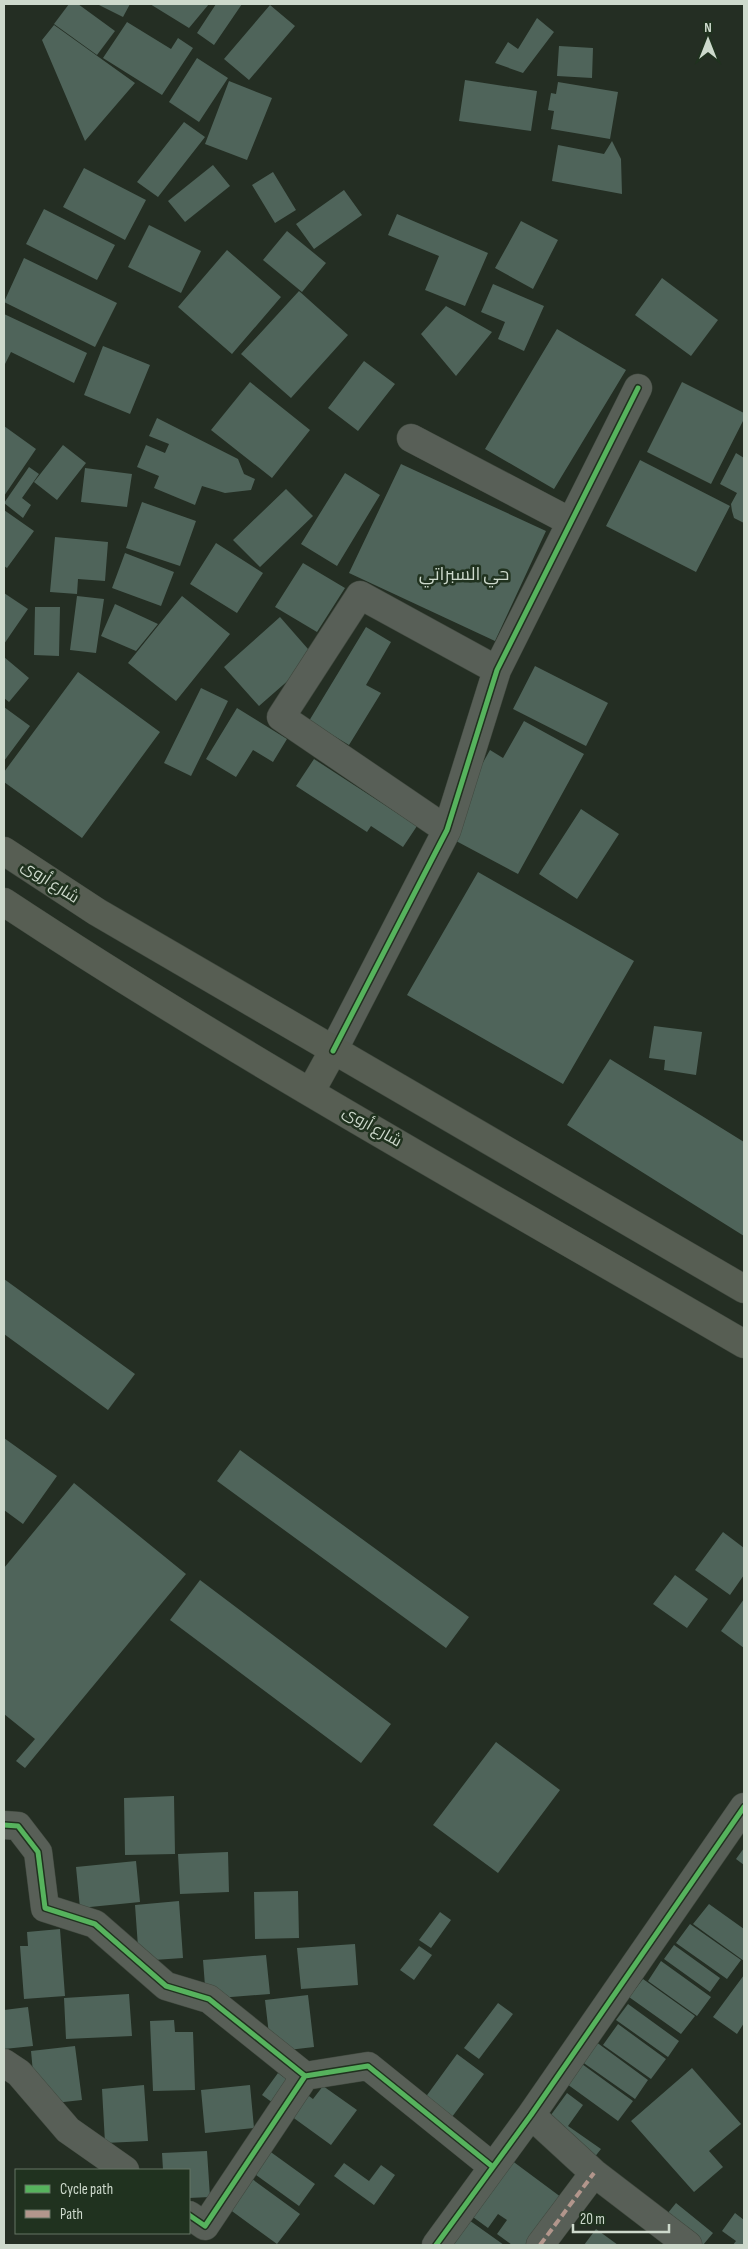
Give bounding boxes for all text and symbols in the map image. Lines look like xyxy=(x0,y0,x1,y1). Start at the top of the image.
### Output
north arrow xyxy=(683,15,733,65)
text: N xyxy=(704,19,712,36)
district label: حي السبراتي xyxy=(419,564,509,588)
street label: شارع أروى xyxy=(17,855,83,909)
street label: شارع أروى xyxy=(339,1102,405,1152)
legend xyxy=(15,2169,190,2234)
text: Cycle path xyxy=(60,2180,113,2199)
scale bar xyxy=(573,2202,669,2234)
text: Path xyxy=(60,2205,83,2224)
text: 20 m xyxy=(580,2210,605,2229)

